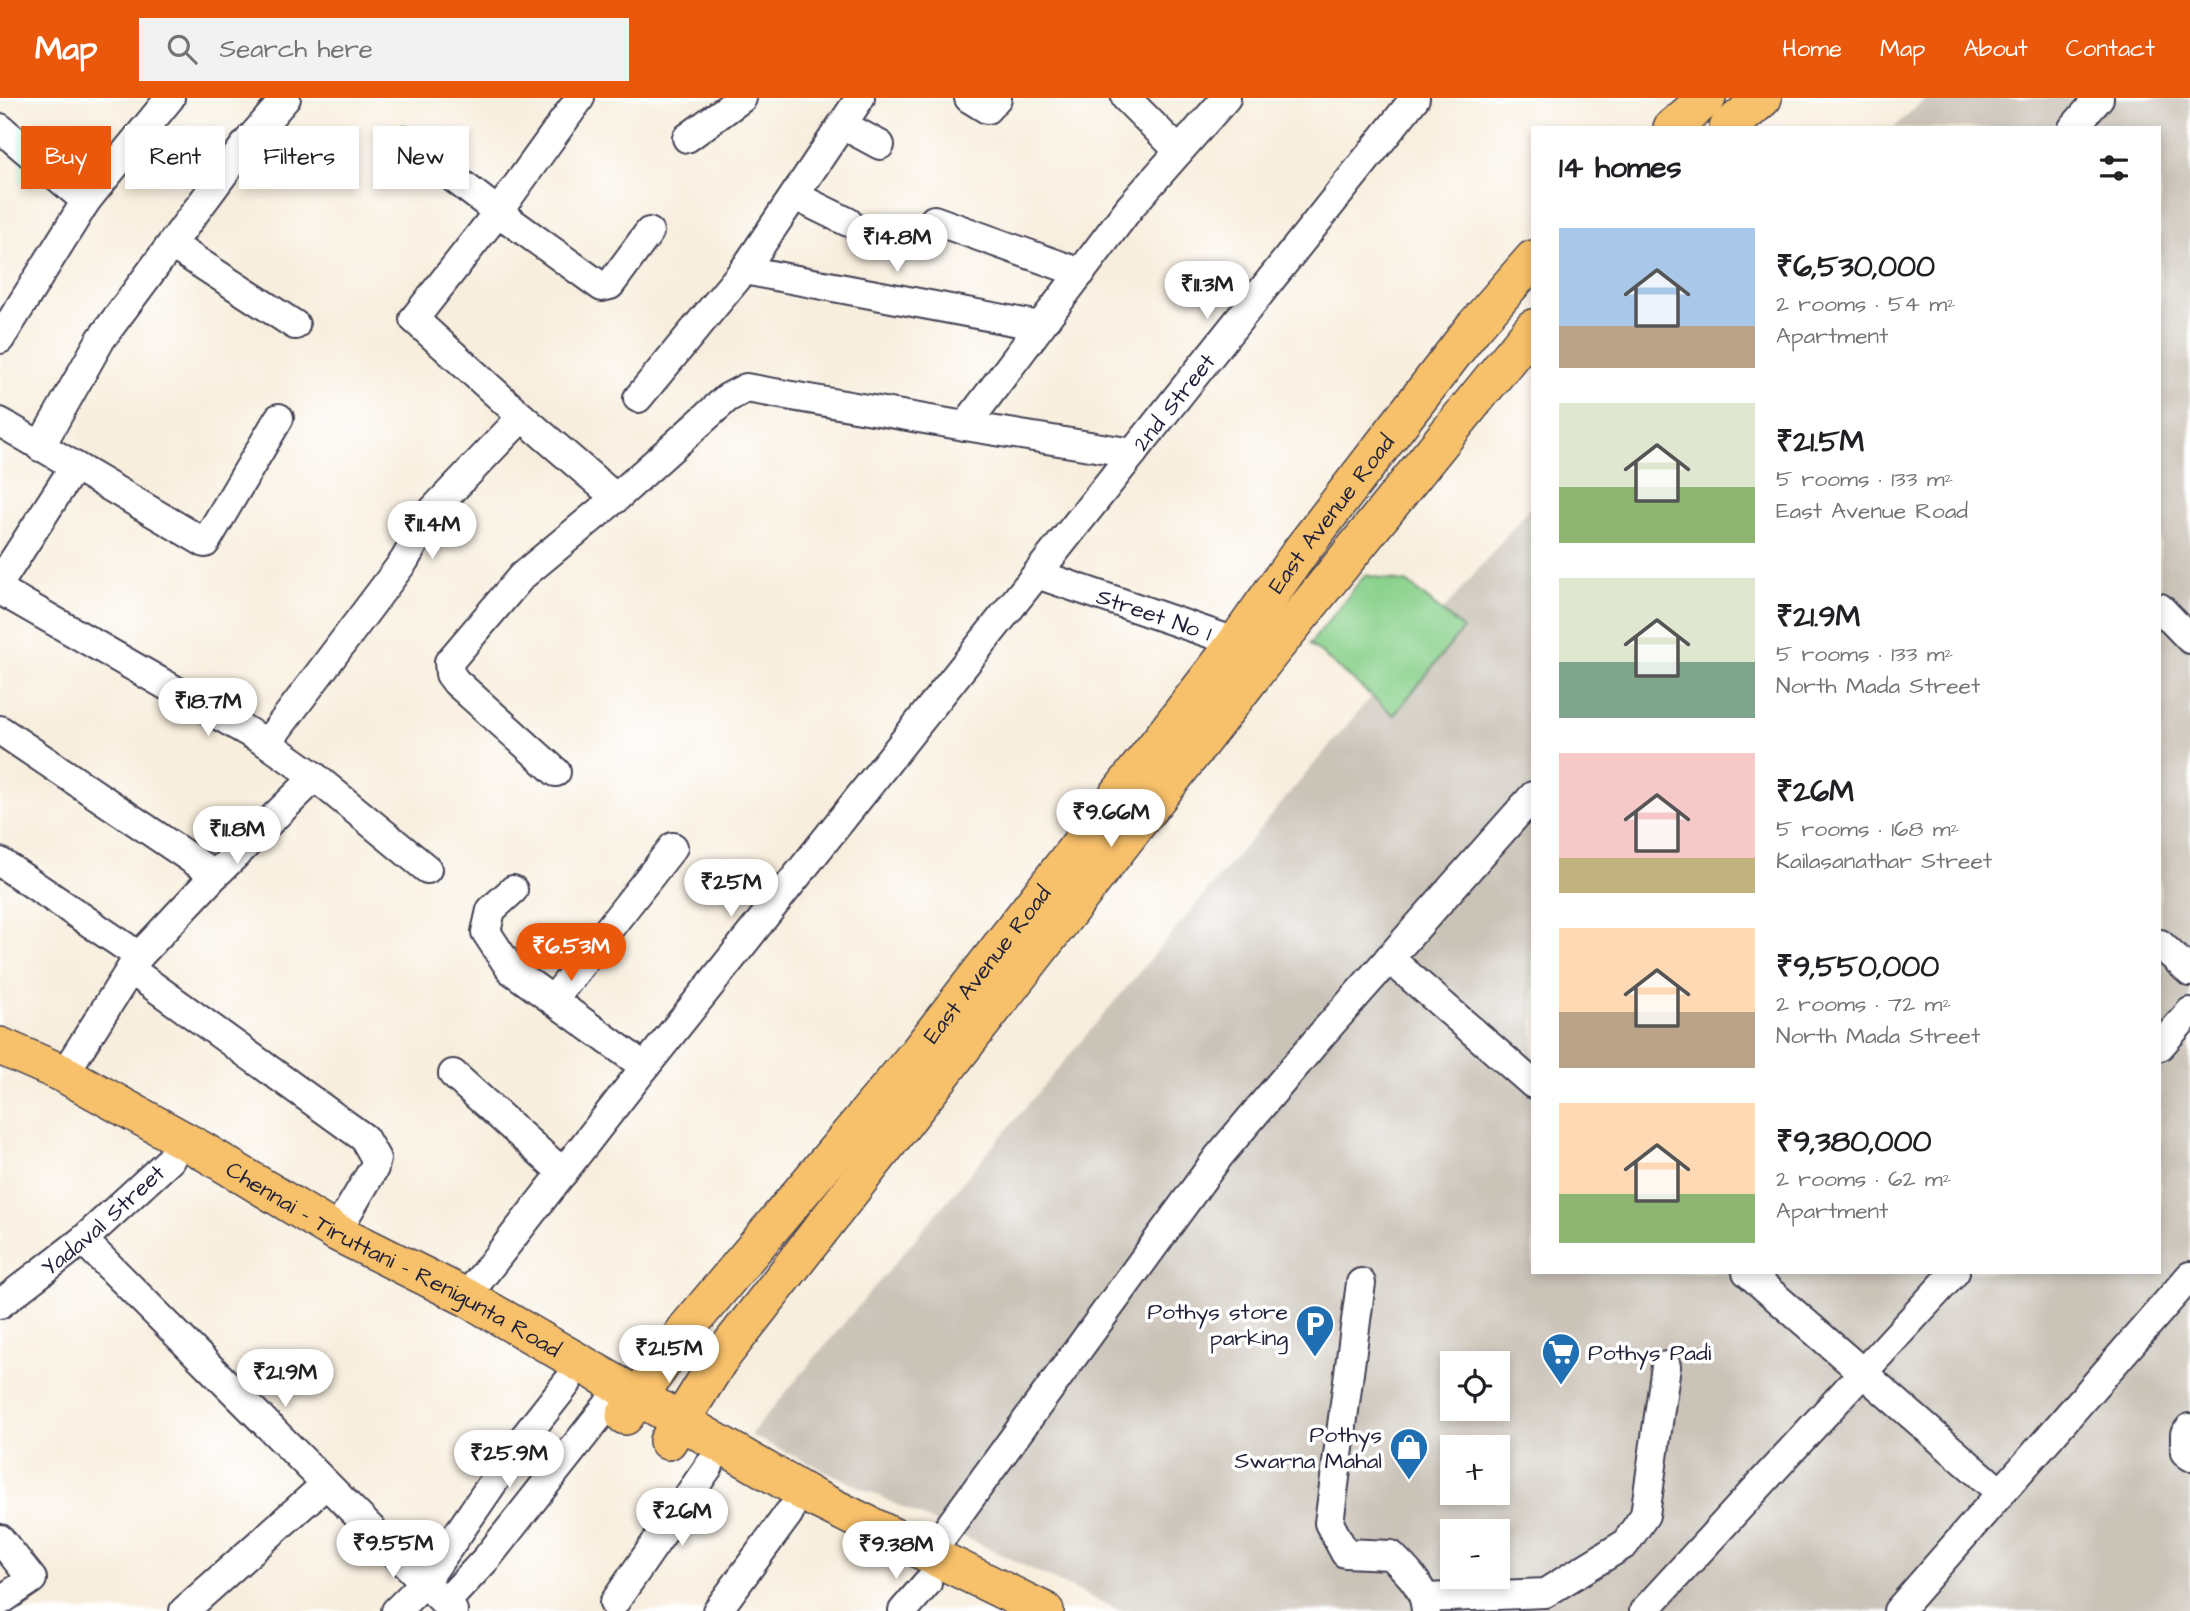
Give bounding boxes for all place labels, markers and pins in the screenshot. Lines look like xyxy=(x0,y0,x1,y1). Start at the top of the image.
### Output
pin: ₹14.8M xyxy=(840,214,954,274)
pin: ₹11.3M xyxy=(1150,262,1264,321)
pin: ₹11.4M xyxy=(375,502,489,561)
pin: ₹18.7M xyxy=(151,678,265,738)
pin: ₹9.66M xyxy=(1054,790,1168,849)
pin: ₹11.8M xyxy=(180,806,294,866)
pin: ₹25M xyxy=(690,860,772,919)
pin: ₹6.53M xyxy=(514,924,628,983)
place label: Pothys store parking xyxy=(1147,1296,1288,1355)
parking icon: Pothys store parking xyxy=(1294,1303,1336,1358)
pin: ₹21.5M xyxy=(612,1326,726,1385)
supermarket icon: Pothys Padi xyxy=(1540,1331,1582,1386)
place label: Pothys Padi xyxy=(1588,1337,1712,1370)
pin: ₹21.9M xyxy=(228,1350,342,1409)
place label: Pothys Swarna Mahal xyxy=(1234,1419,1382,1477)
shop icon: Pothys Swarna Mahal xyxy=(1388,1426,1430,1481)
pin: ₹25.9M xyxy=(452,1430,566,1490)
pin: ₹26M xyxy=(641,1488,723,1548)
pin: ₹9.55M xyxy=(336,1520,450,1580)
pin: ₹9.38M xyxy=(839,1522,953,1581)

